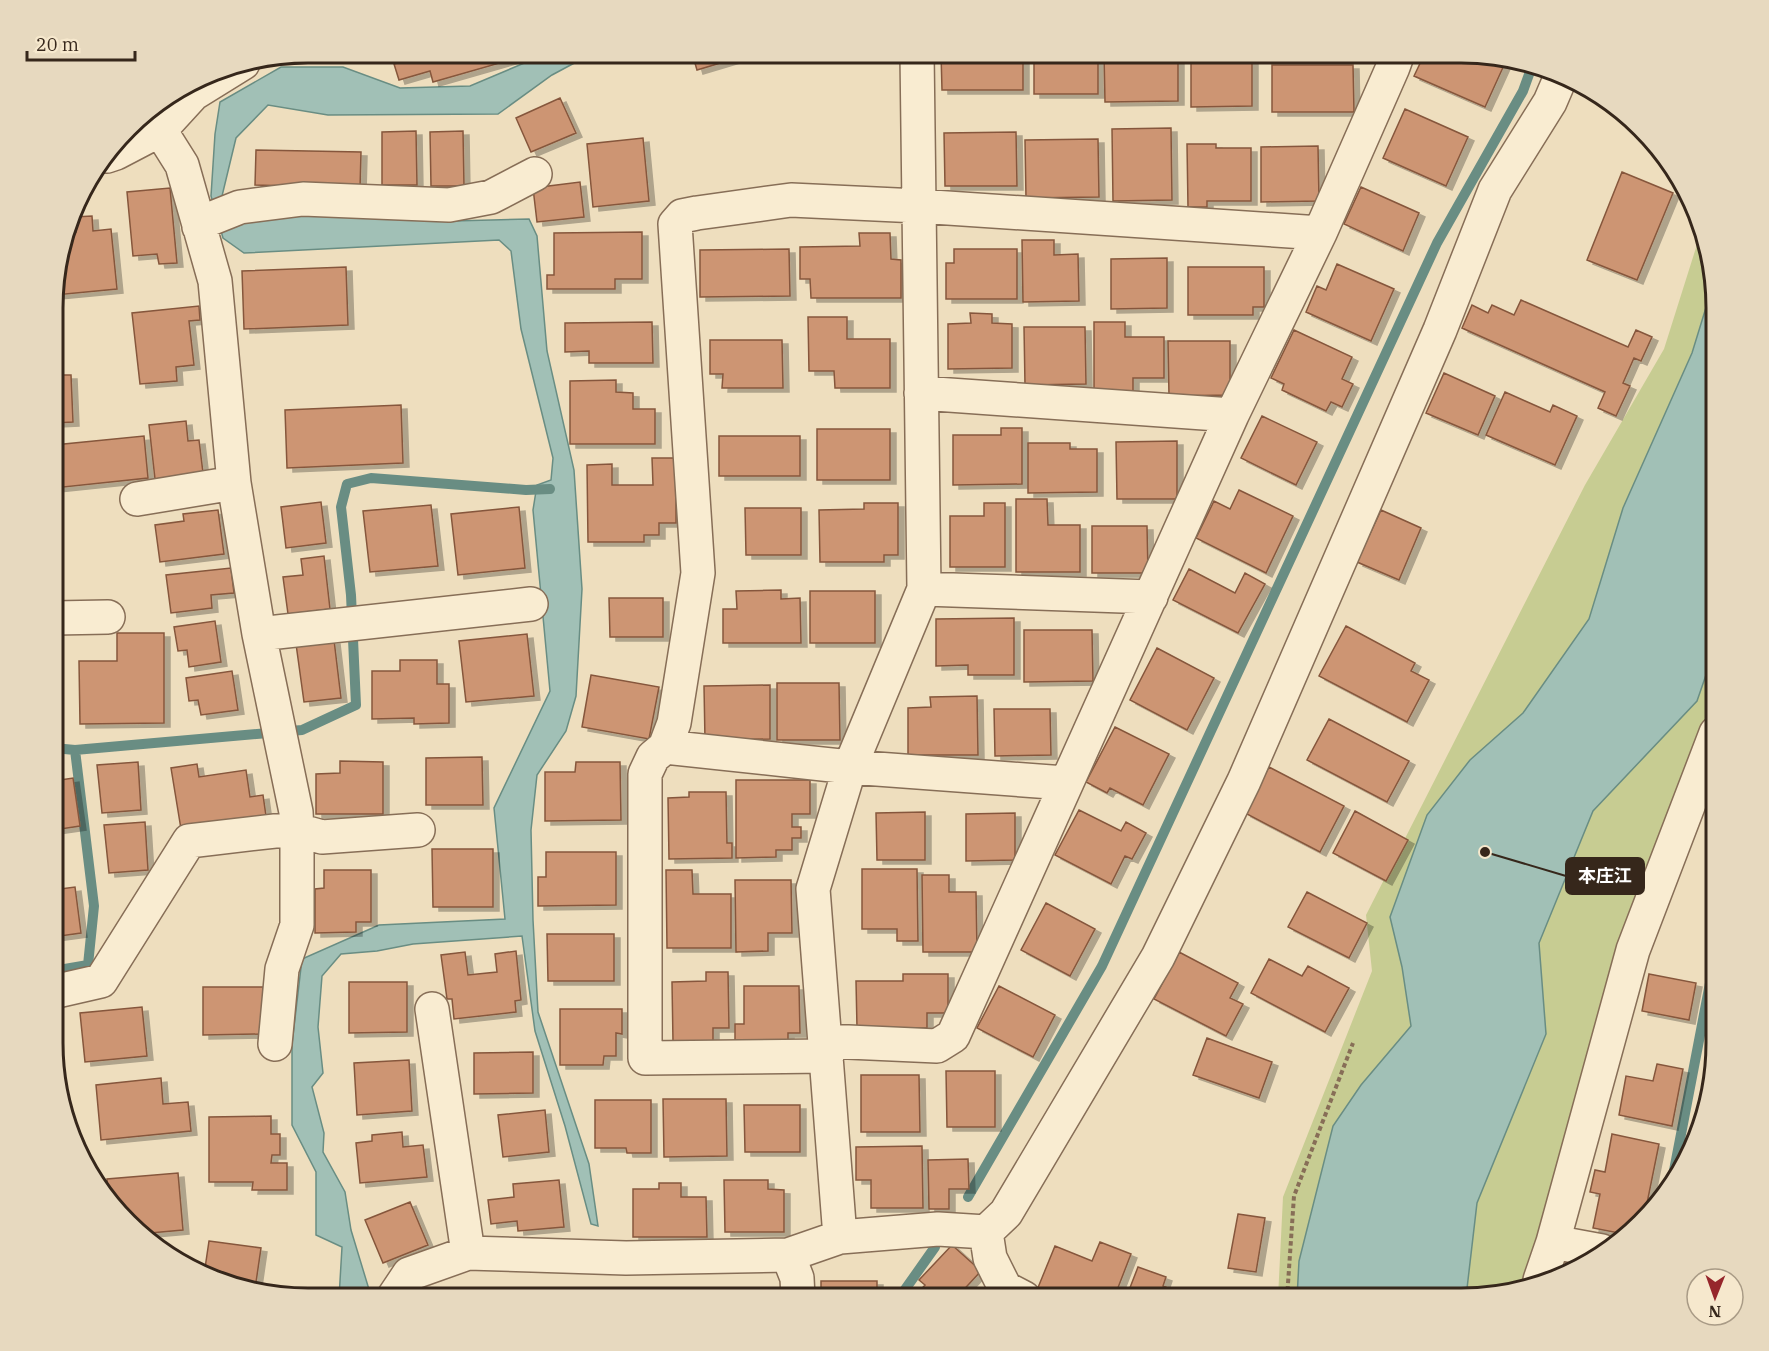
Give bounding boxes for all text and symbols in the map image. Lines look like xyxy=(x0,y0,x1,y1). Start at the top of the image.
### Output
scale bar xyxy=(27,24,135,62)
text: 20 m xyxy=(36,33,79,56)
callout: 本庄江 xyxy=(1566,858,1644,894)
text: 本庄江 xyxy=(1578,864,1632,887)
north arrow xyxy=(1685,1267,1745,1327)
text: N xyxy=(1708,1302,1721,1322)

